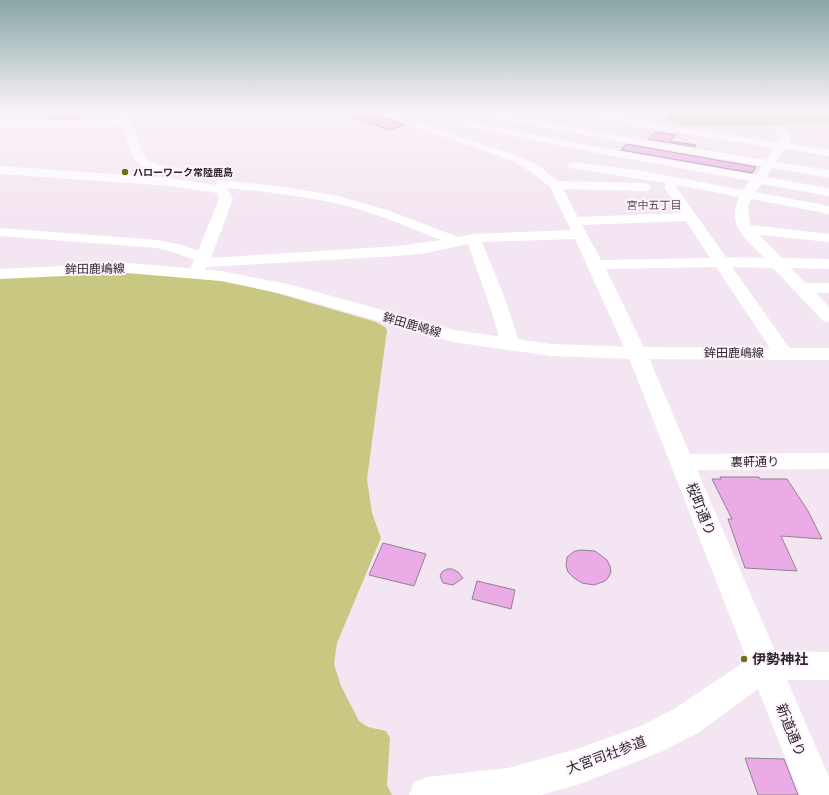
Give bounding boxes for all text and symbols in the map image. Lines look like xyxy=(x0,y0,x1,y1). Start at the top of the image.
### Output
marker: ハローワーク常陸鹿島 xyxy=(120,167,130,177)
place label: ハローワーク常陸鹿島 xyxy=(133,167,233,178)
district label: 宮中五丁目 xyxy=(627,199,682,211)
street label: 鉾田鹿嶋線 xyxy=(65,261,125,277)
street label: 鉾田鹿嶋線 xyxy=(381,310,443,340)
street label: 鉾田鹿嶋線 xyxy=(704,346,764,360)
street label: 裏軒通り xyxy=(731,455,779,469)
street label: 桜町通り xyxy=(683,480,719,538)
place label: 伊勢神社 xyxy=(752,651,808,667)
marker: 伊勢神社 xyxy=(739,654,749,664)
street label: 新道通り xyxy=(773,701,809,759)
street label: 大宮司社参道 xyxy=(564,733,648,777)

